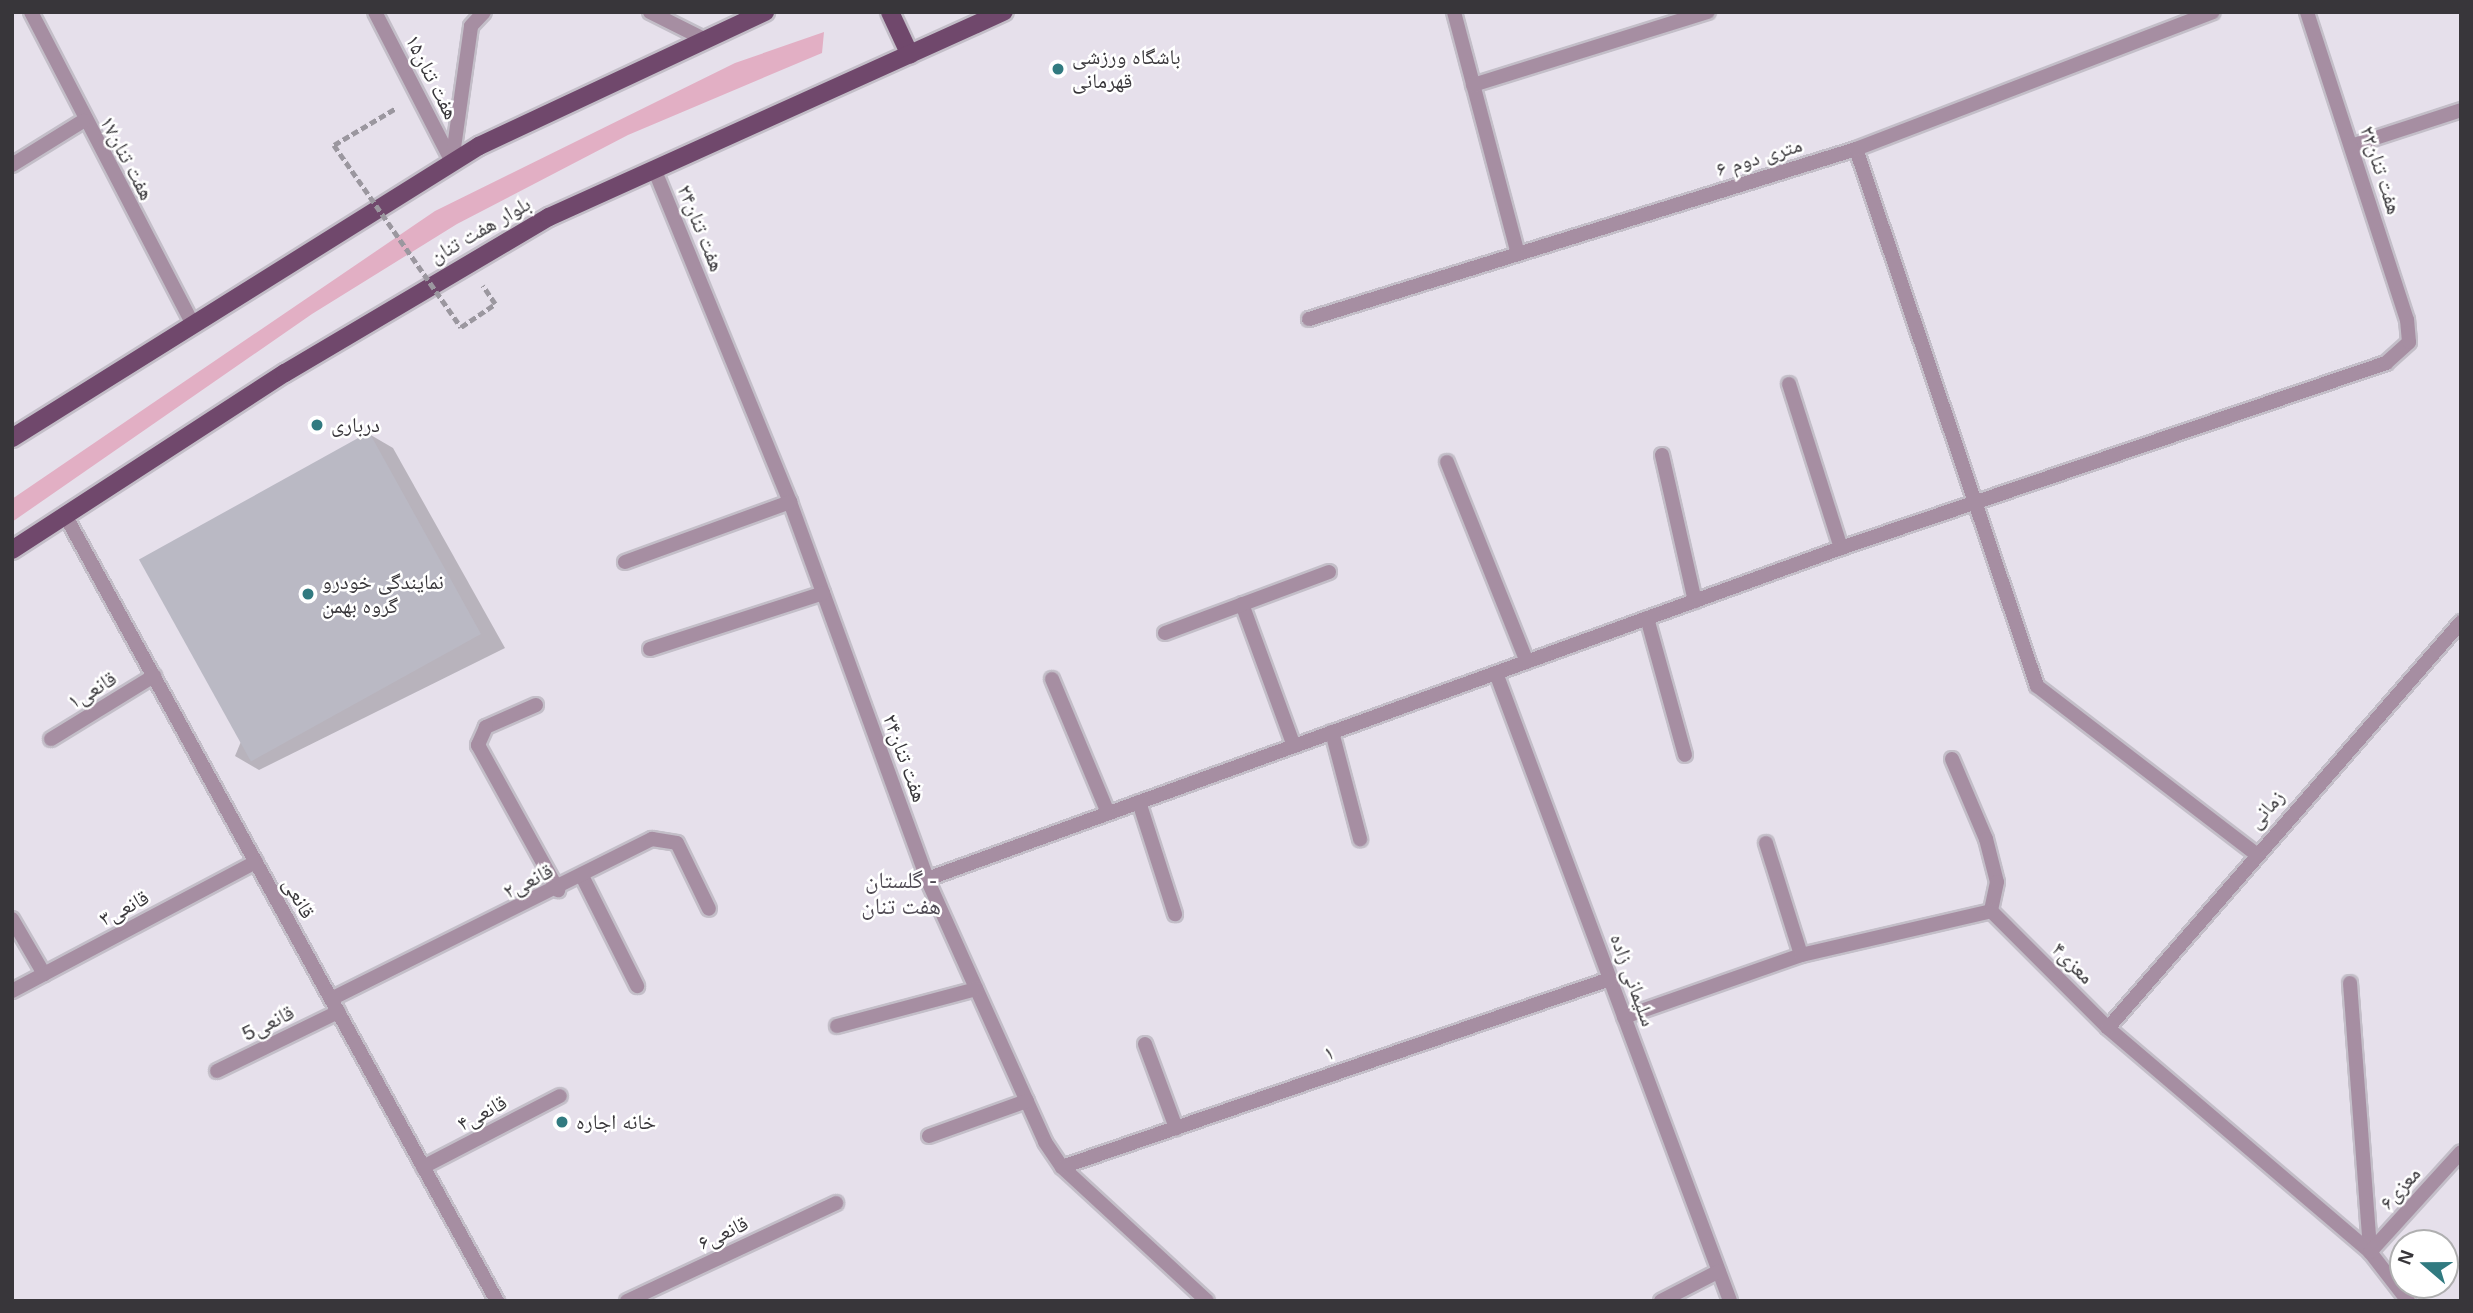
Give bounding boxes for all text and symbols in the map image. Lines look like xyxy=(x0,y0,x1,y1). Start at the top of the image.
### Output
street label: هفت تنان۱۵ xyxy=(400,30,464,124)
place label: باشگاه ورزشی قهرمانی xyxy=(1072,44,1181,94)
marker: باشگاه ورزشی قهرمانی xyxy=(1050,61,1066,77)
street label: هفت تنان۱۷ xyxy=(94,112,160,204)
street label: ۲۲هفت تنان xyxy=(2355,123,2407,217)
street label: ۶ متری دوم xyxy=(1713,132,1805,182)
street label: هفت تنان۲۴ xyxy=(672,181,730,275)
street label: بلوار هفت تنان xyxy=(425,191,535,269)
place label: درباری xyxy=(331,412,380,438)
marker: درباری xyxy=(309,417,325,433)
place label: نمایندگی خودرو گروه بهمن xyxy=(322,569,444,619)
marker: نمایندگی خودرو گروه بهمن xyxy=(300,586,316,602)
street label: ۱قانعی xyxy=(63,666,121,714)
street label: هفت تنان۲۴ xyxy=(877,711,933,805)
street label: زمانی xyxy=(2242,785,2290,833)
street label: ۲قانعی xyxy=(499,858,557,904)
district label: گلستان - هفت تنان xyxy=(861,866,941,920)
street label: قانعی xyxy=(278,873,320,923)
street label: ۳قانعی xyxy=(95,885,153,931)
street label: سلیمانی زاده xyxy=(1605,930,1661,1030)
street label: ۴معزی xyxy=(2047,937,2099,989)
street label: 5قانعی xyxy=(238,1000,298,1046)
street label: ۱ xyxy=(1320,1040,1338,1066)
street label: ۴قانعی xyxy=(453,1090,511,1136)
place label: خانه اجاره xyxy=(576,1109,656,1135)
marker: خانه اجاره xyxy=(554,1114,570,1130)
street label: ۶معزی xyxy=(2374,1161,2426,1215)
street label: ۶قانعی xyxy=(694,1210,752,1256)
north arrow xyxy=(2389,1229,2459,1299)
text: N xyxy=(2393,1247,2418,1267)

